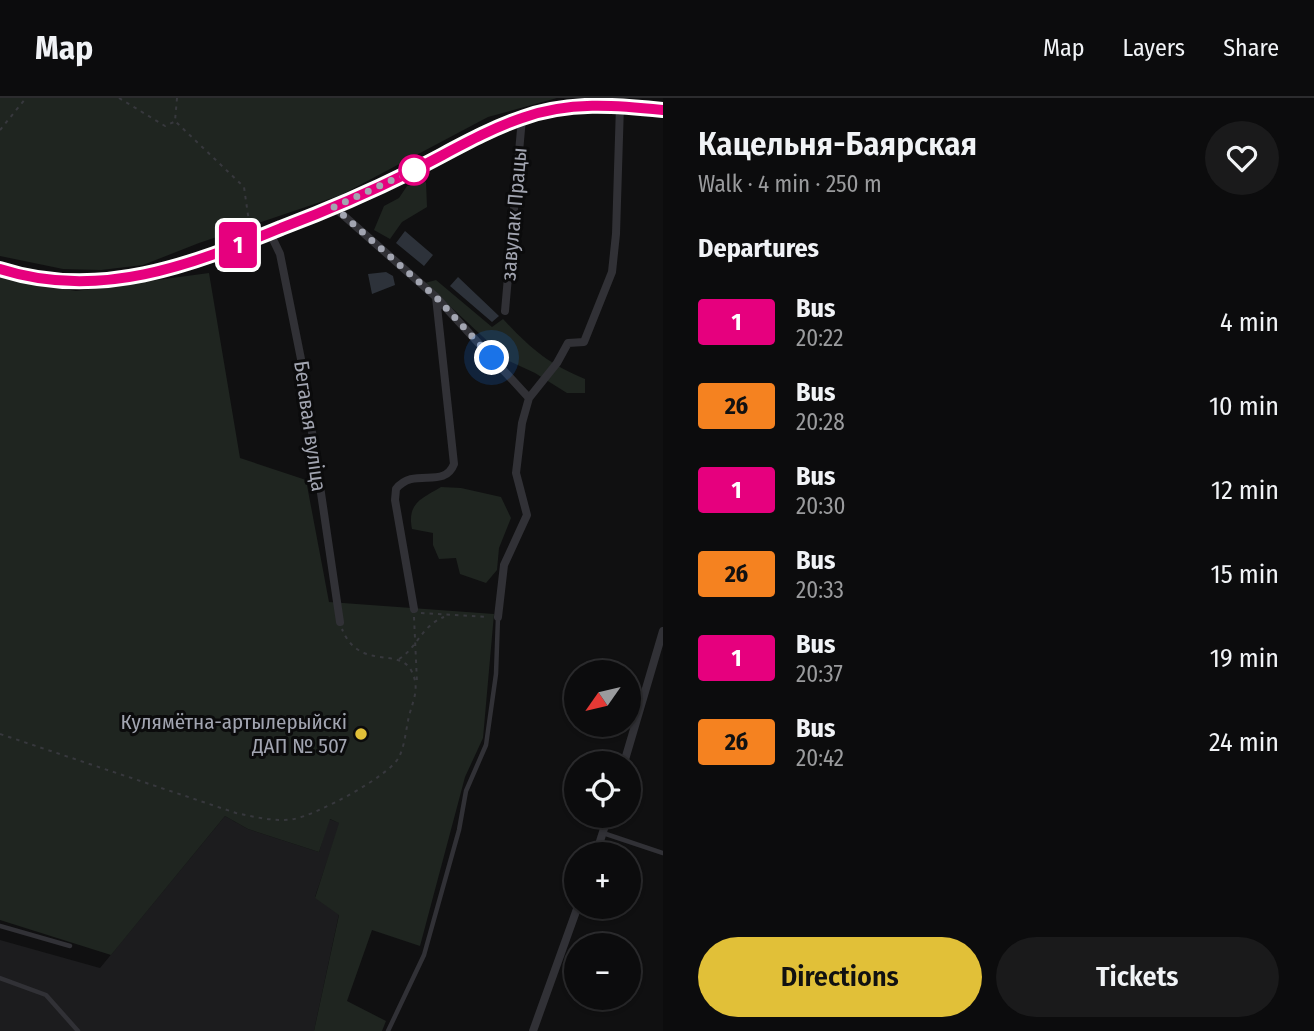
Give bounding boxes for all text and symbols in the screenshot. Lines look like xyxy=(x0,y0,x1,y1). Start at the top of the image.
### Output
text: Map xyxy=(35,28,93,68)
text: Map xyxy=(1043,34,1085,62)
text: Layers xyxy=(1123,34,1185,62)
text: Share xyxy=(1223,34,1279,62)
button: heart xyxy=(1205,121,1279,195)
text: Кацельня-Баярская xyxy=(698,124,977,164)
street label: завулак Працы xyxy=(495,146,533,282)
unlabelled marker xyxy=(399,155,429,185)
text: Walk · 4 min · 250 m xyxy=(698,170,882,198)
line badge: 1 xyxy=(215,222,261,268)
text: 1 xyxy=(233,231,243,259)
text: Departures xyxy=(698,233,819,264)
text: Bus xyxy=(796,293,835,324)
text: 4 min xyxy=(1220,307,1279,338)
text: 1 xyxy=(731,308,742,336)
text: 20:22 xyxy=(796,324,843,352)
your location xyxy=(474,340,509,375)
street label: Бегавая вуліца xyxy=(288,359,332,493)
text: Bus xyxy=(796,377,835,408)
text: 10 min xyxy=(1209,391,1279,422)
text: 2б xyxy=(725,392,748,420)
text: 20:28 xyxy=(796,408,845,436)
text: Bus xyxy=(796,461,835,492)
text: 12 min xyxy=(1211,475,1279,506)
text: 1 xyxy=(731,476,742,504)
text: 20:30 xyxy=(796,492,846,520)
text: Bus xyxy=(796,545,835,576)
text: 15 min xyxy=(1211,559,1279,590)
text: 2б xyxy=(725,560,748,588)
text: 20:33 xyxy=(796,576,844,604)
text: Bus xyxy=(796,629,835,660)
text: 19 min xyxy=(1210,643,1279,674)
text: 1 xyxy=(731,644,742,672)
north arrow xyxy=(564,660,640,737)
map controls xyxy=(564,660,641,1010)
text: 20:37 xyxy=(796,660,843,688)
place label: Кулямётна-артылерыйскі ДАП № 507 xyxy=(121,709,347,759)
text: Bus xyxy=(796,713,835,744)
marker: Кулямётна-артылерыйскі ДАП № 507 xyxy=(353,726,369,742)
text: 24 min xyxy=(1209,727,1279,758)
text: 2б xyxy=(725,728,748,756)
text: 20:42 xyxy=(796,744,844,772)
button: locate xyxy=(564,751,641,828)
button: + xyxy=(564,842,641,919)
button: − xyxy=(564,933,641,1010)
button: Directions xyxy=(698,937,982,1017)
button: Tickets xyxy=(996,937,1279,1017)

